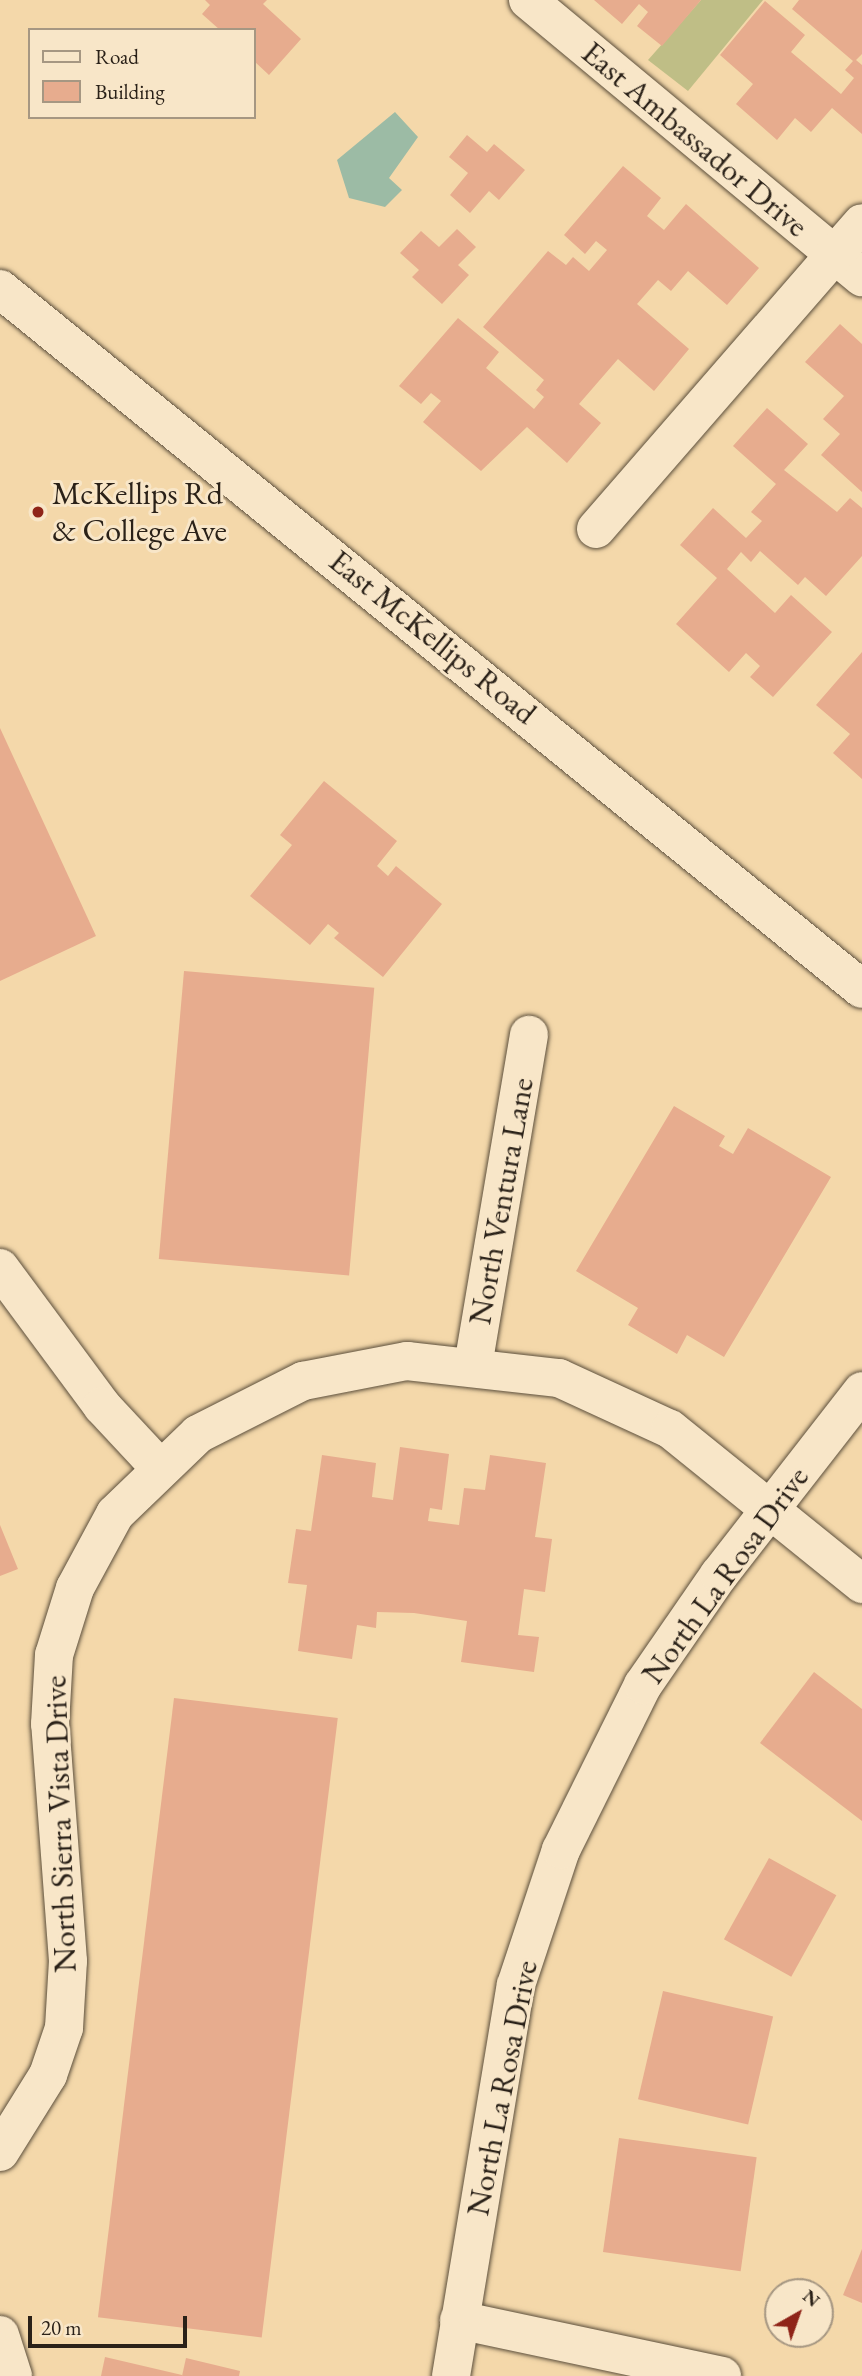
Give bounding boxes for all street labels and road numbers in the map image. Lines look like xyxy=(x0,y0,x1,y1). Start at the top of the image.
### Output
street label: East Ambassador Drive xyxy=(574,33,816,245)
street label: East McKellips Road xyxy=(322,542,544,732)
street label: North Ventura Lane xyxy=(460,1075,542,1327)
street label: North La Rosa Drive xyxy=(633,1459,817,1691)
street label: North Sierra Vista Drive xyxy=(36,1675,84,1973)
street label: North La Rosa Drive xyxy=(458,1957,546,2219)

